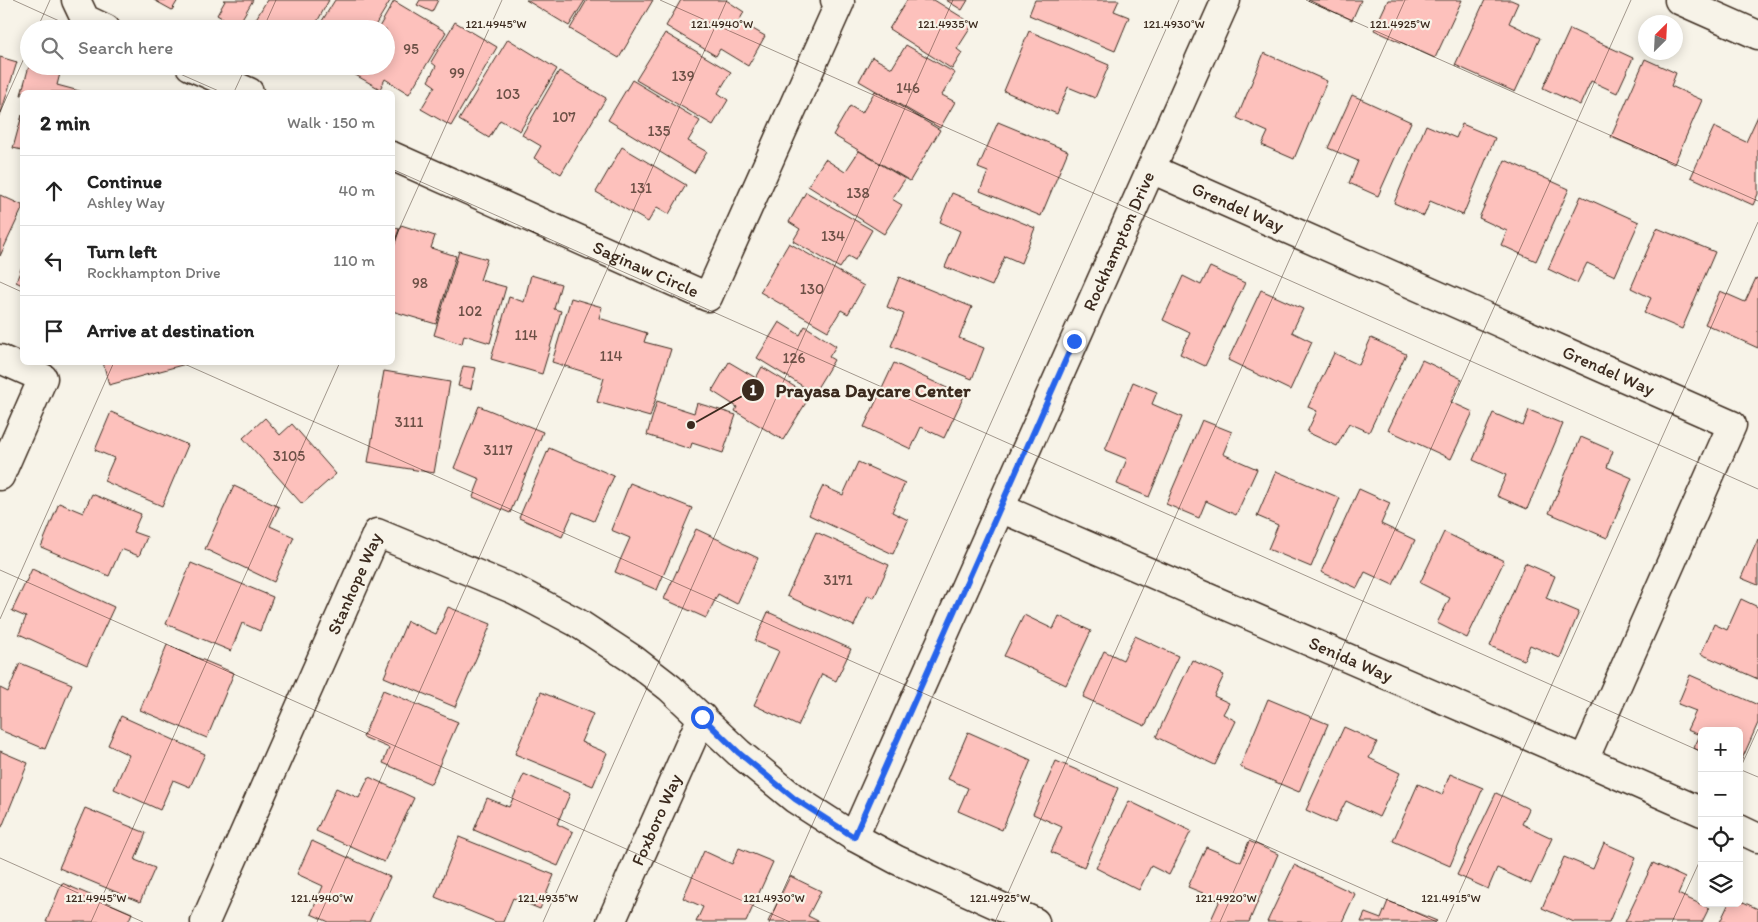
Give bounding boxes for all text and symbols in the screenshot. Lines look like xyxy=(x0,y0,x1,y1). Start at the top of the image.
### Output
north arrow xyxy=(1638,15,1683,60)
text: 121.4945°W xyxy=(465,17,527,31)
text: 121.4940°W xyxy=(691,17,753,31)
text: 121.4935°W xyxy=(918,17,978,31)
text: 121.4930°W xyxy=(1143,17,1205,31)
text: 121.4925°W xyxy=(1370,17,1430,31)
search box xyxy=(20,20,395,75)
icon: search xyxy=(38,34,66,62)
text: Search here xyxy=(78,36,173,59)
house number: 95 xyxy=(403,40,419,58)
house number: 99 xyxy=(449,64,465,82)
house number: 139 xyxy=(672,67,695,85)
house number: 146 xyxy=(896,79,920,97)
house number: 103 xyxy=(496,85,520,103)
house number: 107 xyxy=(552,108,576,126)
text: 2 min xyxy=(40,110,90,135)
text: Walk · 150 m xyxy=(287,113,375,132)
house number: 135 xyxy=(647,122,671,140)
street label: Rockhampton Drive xyxy=(1078,168,1159,314)
text: Continue xyxy=(87,170,162,193)
icon: ahead xyxy=(40,177,68,205)
street label: Grendel Way xyxy=(1188,177,1288,237)
house number: 131 xyxy=(630,179,652,197)
text: 40 m xyxy=(338,181,375,200)
house number: 138 xyxy=(846,184,870,202)
text: Ashley Way xyxy=(87,193,165,212)
house number: 134 xyxy=(821,227,845,245)
street label: Saginaw Circle xyxy=(589,236,702,303)
text: Turn left xyxy=(87,240,157,263)
icon: left xyxy=(40,247,68,275)
text: 110 m xyxy=(333,251,375,270)
text: Rockhampton Drive xyxy=(87,263,221,282)
house number: 98 xyxy=(412,274,428,292)
house number: 130 xyxy=(800,280,824,298)
house number: 102 xyxy=(458,302,482,320)
icon: arrive xyxy=(40,317,68,345)
text: Arrive at destination xyxy=(87,319,254,342)
house number: 114 xyxy=(515,326,537,344)
route end xyxy=(1063,330,1086,353)
street label: Grendel Way xyxy=(1559,341,1659,401)
house number: 114 xyxy=(600,347,622,365)
house number: 126 xyxy=(783,349,805,367)
callout: Prayasa Daycare Center xyxy=(741,373,981,407)
text: Prayasa Daycare Center xyxy=(775,379,971,402)
text: 1 xyxy=(750,381,757,399)
house number: 3111 xyxy=(394,413,424,431)
house number: 3117 xyxy=(483,441,513,459)
house number: 3105 xyxy=(273,447,305,465)
street label: Stanhope Way xyxy=(322,529,387,638)
house number: 3171 xyxy=(823,571,853,589)
street label: Senida Way xyxy=(1305,632,1396,687)
route start xyxy=(691,706,714,729)
map controls xyxy=(1698,727,1743,907)
button: + xyxy=(1698,727,1743,772)
street label: Foxboro Way xyxy=(626,770,687,869)
button: − xyxy=(1698,772,1743,817)
button: locate xyxy=(1698,817,1743,862)
button: layers xyxy=(1698,862,1743,907)
text: 121.4945°W xyxy=(65,891,127,905)
text: 121.4940°W xyxy=(291,891,353,905)
text: 121.4935°W xyxy=(518,891,578,905)
text: 121.4930°W xyxy=(743,891,805,905)
text: 121.4925°W xyxy=(970,891,1030,905)
text: 121.4920°W xyxy=(1195,891,1257,905)
text: 121.4915°W xyxy=(1421,891,1481,905)

